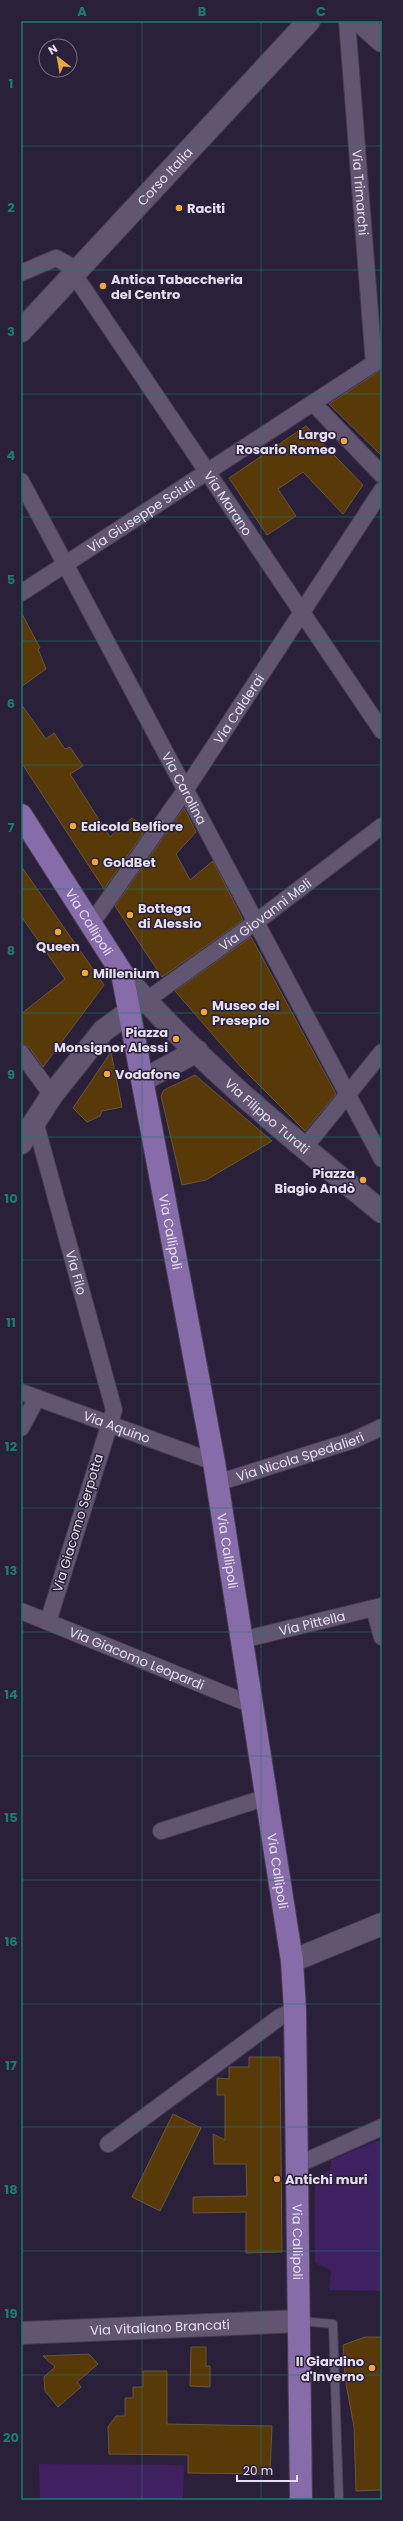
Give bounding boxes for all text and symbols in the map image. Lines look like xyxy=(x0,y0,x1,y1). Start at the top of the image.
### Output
text: A xyxy=(77,2,87,21)
text: B xyxy=(198,2,207,21)
text: C xyxy=(316,2,326,21)
north arrow xyxy=(38,38,78,78)
text: N xyxy=(45,40,61,58)
text: 1 xyxy=(9,74,13,93)
street label: Corso Italia xyxy=(133,143,197,210)
street label: Via Trimarchi xyxy=(348,149,373,236)
text: 2 xyxy=(7,198,15,217)
place label: Raciti xyxy=(187,199,225,218)
marker: Raciti xyxy=(174,203,184,213)
place label: Antica Tabaccheria del Centro xyxy=(111,270,243,304)
marker: Antica Tabaccheria del Centro xyxy=(98,281,108,291)
text: 3 xyxy=(7,322,15,341)
place label: Largo Rosario Romeo xyxy=(236,425,336,459)
marker: Largo Rosario Romeo xyxy=(339,436,349,446)
text: 4 xyxy=(7,446,16,465)
street label: Via Marano xyxy=(200,467,257,539)
street label: Via Giuseppe Sciuti xyxy=(83,473,198,557)
text: 5 xyxy=(7,570,15,589)
street label: Via Calderai xyxy=(209,670,268,747)
text: 6 xyxy=(7,694,15,713)
street label: Via Carolina xyxy=(157,748,212,828)
place label: Edicola Belfiore xyxy=(81,817,183,836)
text: 7 xyxy=(8,818,15,837)
marker: Edicola Belfiore xyxy=(68,821,78,831)
place label: GoldBet xyxy=(103,853,156,872)
marker: GoldBet xyxy=(90,857,100,867)
street label: Via Giovanni Meli xyxy=(215,874,315,955)
street label: Via Callipoli xyxy=(61,885,118,959)
place label: Bottega di Alessio xyxy=(138,899,201,933)
marker: Bottega di Alessio xyxy=(125,910,135,920)
marker: Queen xyxy=(53,927,63,937)
place label: Queen xyxy=(36,937,80,956)
text: 8 xyxy=(7,941,15,960)
place label: Millenium xyxy=(93,964,160,983)
marker: Millenium xyxy=(80,968,90,978)
place label: Museo del Presepio xyxy=(212,996,280,1030)
marker: Museo del Presepio xyxy=(199,1007,209,1017)
place label: Piazza Monsignor Alessi xyxy=(54,1023,168,1057)
marker: Piazza Monsignor Alessi xyxy=(171,1034,181,1044)
text: 9 xyxy=(7,1065,15,1084)
place label: Vodafone xyxy=(115,1065,180,1084)
marker: Vodafone xyxy=(102,1069,112,1079)
street label: Via Filippo Turati xyxy=(221,1074,314,1158)
place label: Piazza Biagio Andò xyxy=(275,1164,355,1198)
marker: Piazza Biagio Andò xyxy=(358,1175,368,1185)
text: 10 xyxy=(4,1189,18,1208)
street label: Via Callipoli xyxy=(154,1193,187,1271)
street label: Via Filo xyxy=(61,1248,92,1297)
text: 11 xyxy=(6,1313,16,1332)
street label: Via Aquino xyxy=(81,1406,153,1448)
street label: Via Nicola Spedalieri xyxy=(234,1427,367,1486)
text: 12 xyxy=(5,1437,18,1456)
street label: Via Giacomo Serpotta xyxy=(48,1452,108,1594)
street label: Via Callipoli xyxy=(213,1512,243,1590)
text: 13 xyxy=(5,1561,18,1580)
street label: Via Pittella xyxy=(277,1606,347,1640)
street label: Via Giacomo Leopardi xyxy=(66,1622,207,1694)
text: 14 xyxy=(4,1685,18,1704)
text: 15 xyxy=(4,1808,18,1827)
street label: Via Callipoli xyxy=(263,1832,293,1910)
text: 16 xyxy=(4,1932,18,1951)
text: 17 xyxy=(5,2056,17,2075)
place label: Antichi muri xyxy=(285,2170,368,2189)
marker: Antichi muri xyxy=(272,2174,282,2184)
text: 18 xyxy=(4,2180,18,2199)
street label: Via Callipoli xyxy=(288,2203,308,2280)
text: 19 xyxy=(5,2304,17,2323)
street label: Via Vitaliano Brancati xyxy=(90,2315,230,2340)
place label: Il Giardino d'Inverno xyxy=(296,2352,364,2386)
marker: Il Giardino d'Inverno xyxy=(367,2363,377,2373)
text: 20 xyxy=(3,2428,19,2447)
scale bar xyxy=(237,2457,297,2483)
text: 20 m xyxy=(243,2462,273,2479)

